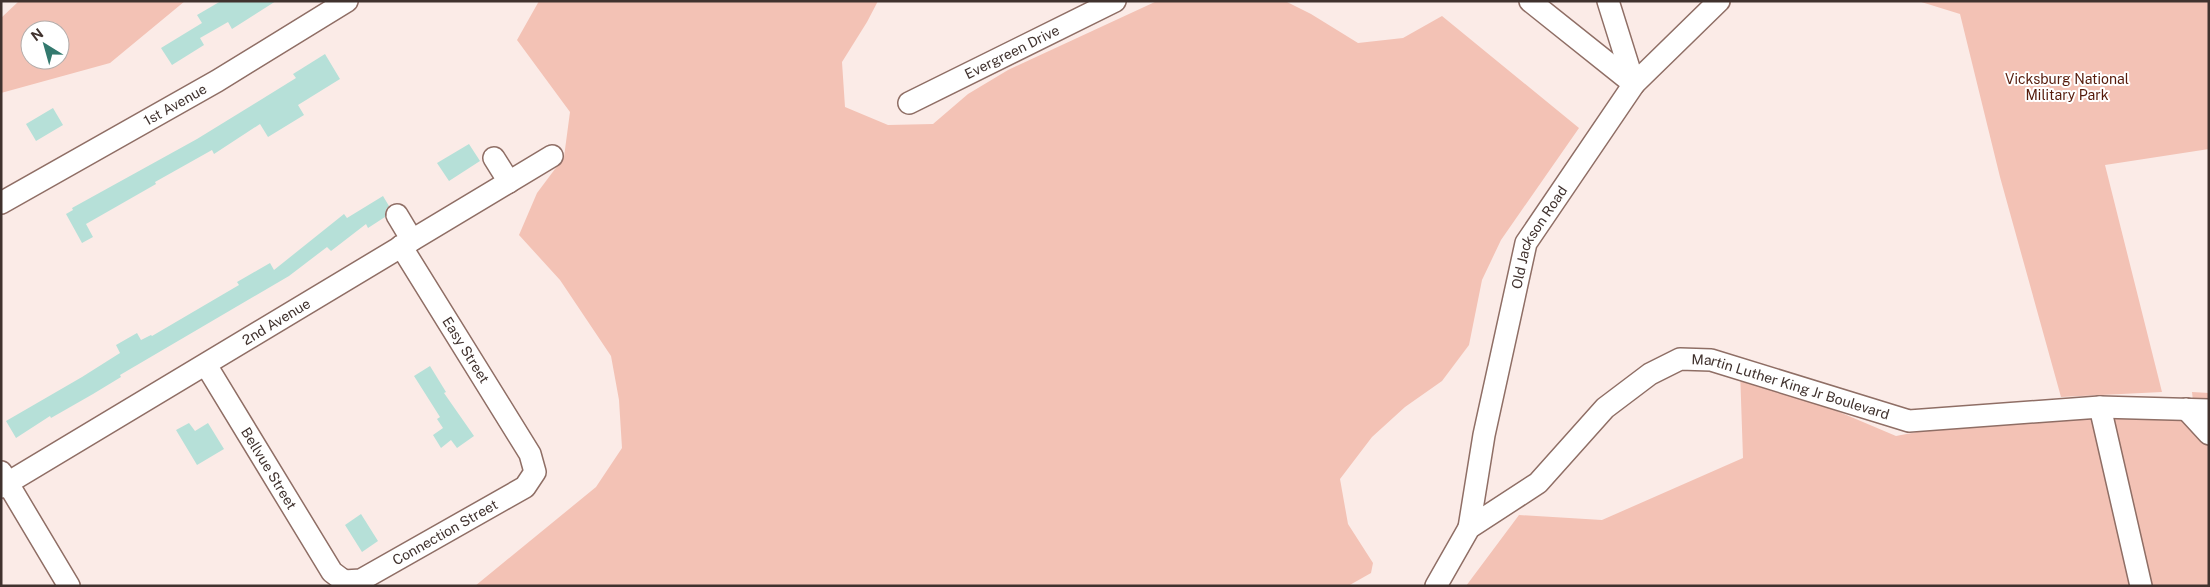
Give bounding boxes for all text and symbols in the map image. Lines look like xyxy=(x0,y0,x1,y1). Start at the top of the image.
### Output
north arrow xyxy=(20,20,70,70)
street label: Evergreen Drive xyxy=(962,22,1062,82)
text: N xyxy=(28,25,46,44)
park label: Vicksburg National Military Park xyxy=(2005,71,2129,103)
street label: 1st Avenue xyxy=(141,81,209,129)
street label: Old Jackson Road xyxy=(1508,183,1570,290)
street label: 2nd Avenue xyxy=(239,295,313,348)
street label: Easy Street xyxy=(439,314,493,386)
street label: Martin Luther King Jr Boulevard xyxy=(1691,351,1891,422)
street label: Bellvue Street xyxy=(238,425,300,512)
street label: Connection Street xyxy=(390,496,500,568)

